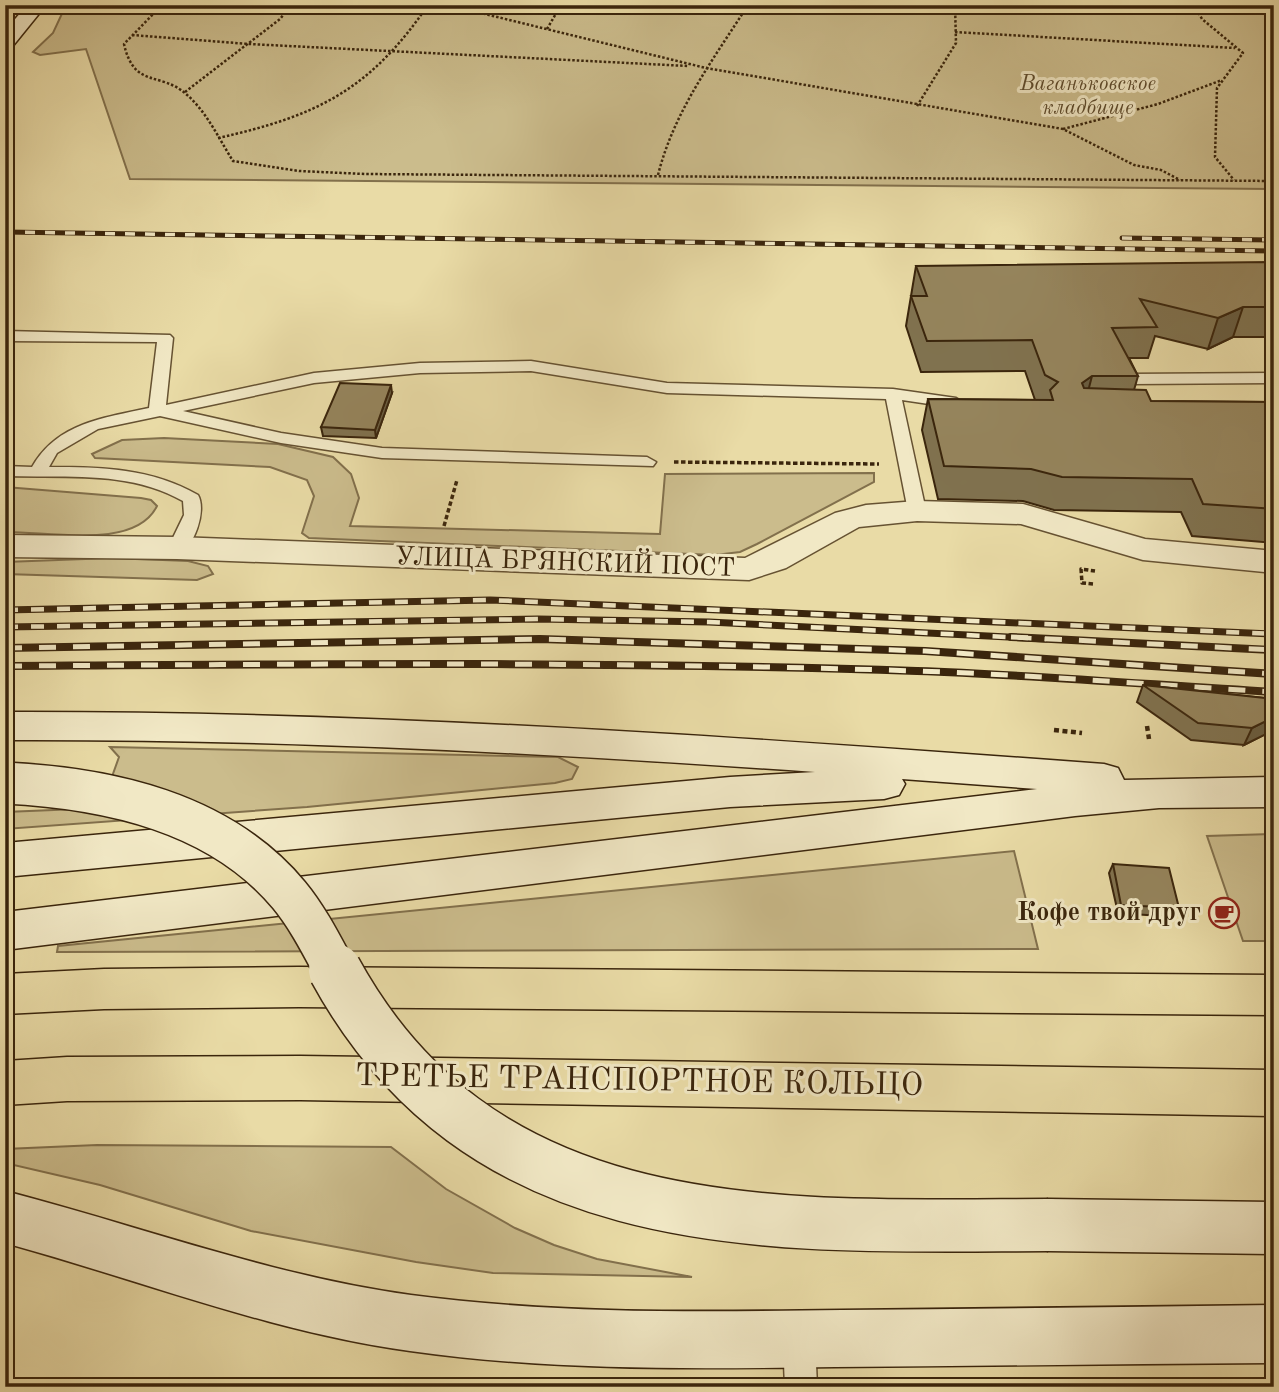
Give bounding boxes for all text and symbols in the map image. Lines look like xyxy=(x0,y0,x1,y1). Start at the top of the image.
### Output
park label: Ваганьковское кладбище xyxy=(1019,74,1156,119)
street label: УЛИЦА БРЯНСКИЙ ПОСТ xyxy=(394,539,736,582)
cafe icon: Кофе твой друг xyxy=(1207,896,1241,930)
place label: Кофе твой друг xyxy=(1017,900,1201,927)
street label: ТРЕТЬЕ ТРАНСПОРТНОЕ КОЛЬЦО xyxy=(355,1061,923,1103)

